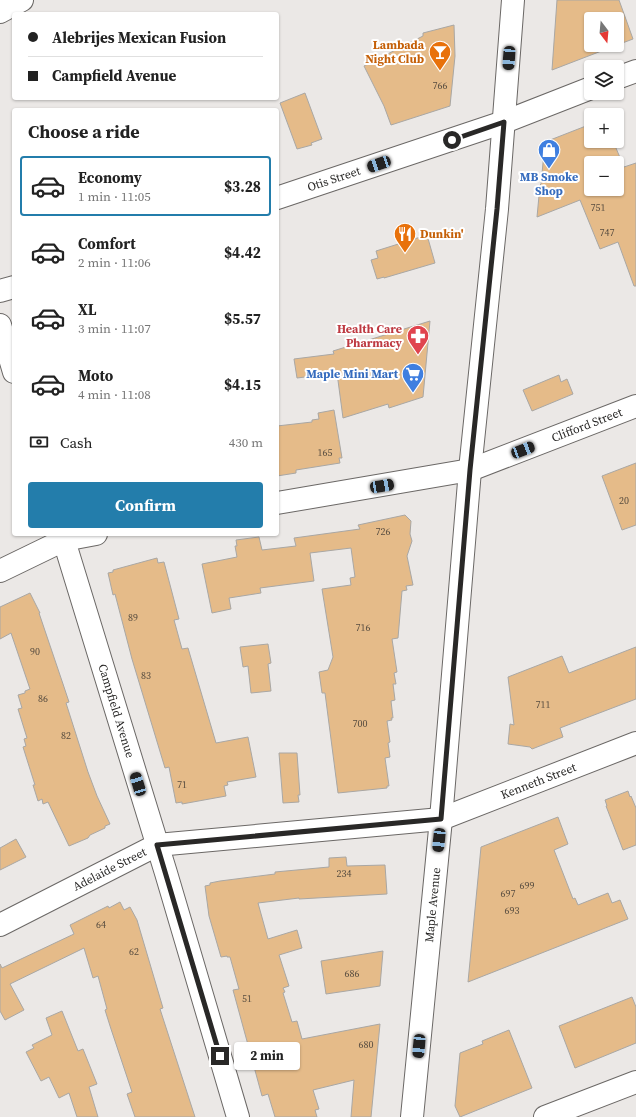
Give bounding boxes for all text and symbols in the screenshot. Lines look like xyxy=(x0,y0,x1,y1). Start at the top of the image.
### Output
north arrow xyxy=(584,12,624,52)
map controls xyxy=(584,12,624,196)
text: Alebrijes Mexican Fusion xyxy=(52,27,226,48)
place label: Lambada Night Club xyxy=(365,37,425,67)
bar icon: Lambada Night Club xyxy=(427,39,453,72)
car xyxy=(502,46,516,70)
button: layers xyxy=(584,60,624,100)
text: Campfield Avenue xyxy=(52,65,176,86)
house number: 766 xyxy=(433,79,448,92)
button: + xyxy=(584,108,624,148)
text: Choose a ride xyxy=(28,119,140,144)
route start xyxy=(443,131,461,149)
shop icon: MB Smoke Shop xyxy=(536,137,562,170)
car xyxy=(366,154,392,174)
button: − xyxy=(584,156,624,196)
street label: Otis Street xyxy=(305,163,363,195)
text: Economy xyxy=(78,167,142,188)
icon: car xyxy=(30,168,66,204)
place label: MB Smoke Shop xyxy=(520,169,578,199)
text: $3.28 xyxy=(224,176,261,197)
text: 1 min · 11:05 xyxy=(78,188,151,205)
house number: 751 xyxy=(591,201,606,214)
restaurant icon: Dunkin' xyxy=(392,221,418,254)
place label: Dunkin' xyxy=(420,226,464,242)
house number: 747 xyxy=(600,226,615,239)
text: Comfort xyxy=(78,233,136,254)
icon: car xyxy=(30,234,66,270)
text: $4.42 xyxy=(224,242,261,263)
text: 2 min · 11:06 xyxy=(78,254,151,271)
text: XL xyxy=(78,299,97,320)
icon: car xyxy=(30,300,66,336)
text: $5.57 xyxy=(224,308,261,329)
text: 3 min · 11:07 xyxy=(78,320,151,337)
place label: Health Care Pharmacy xyxy=(337,321,403,351)
pharmacy icon: Health Care Pharmacy xyxy=(405,323,431,356)
supermarket icon: Maple Mini Mart xyxy=(400,361,426,394)
text: Moto xyxy=(78,365,113,386)
icon: car xyxy=(30,366,66,402)
place label: Maple Mini Mart xyxy=(306,366,399,382)
text: $4.15 xyxy=(224,374,261,395)
text: 4 min · 11:08 xyxy=(78,386,151,403)
street label: Clifford Street xyxy=(549,404,625,446)
icon: cash xyxy=(28,431,50,453)
text: Cash xyxy=(60,432,92,453)
text: 430 m xyxy=(229,434,263,451)
car xyxy=(510,440,536,460)
house number: 165 xyxy=(318,446,333,459)
car xyxy=(369,478,395,494)
button: Confirm xyxy=(28,482,263,528)
house number: 20 xyxy=(619,494,629,507)
house number: 726 xyxy=(376,525,391,538)
house number: 89 xyxy=(128,611,138,624)
house number: 716 xyxy=(356,621,371,634)
house number: 90 xyxy=(30,645,40,658)
street label: Campfield Avenue xyxy=(94,662,138,760)
house number: 83 xyxy=(141,669,151,682)
house number: 86 xyxy=(38,692,48,705)
house number: 711 xyxy=(536,698,551,711)
house number: 700 xyxy=(353,717,368,730)
house number: 82 xyxy=(61,729,71,742)
street label: Kenneth Street xyxy=(498,759,579,803)
car xyxy=(129,771,147,797)
house number: 71 xyxy=(177,778,187,791)
car xyxy=(432,827,446,853)
street label: Adelaide Street xyxy=(70,844,149,895)
house number: 234 xyxy=(337,867,352,880)
street label: Maple Avenue xyxy=(421,867,444,943)
house number: 699 xyxy=(520,879,535,892)
house number: 697 xyxy=(501,887,516,900)
house number: 693 xyxy=(505,904,520,917)
house number: 64 xyxy=(96,918,106,931)
house number: 62 xyxy=(129,945,139,958)
house number: 686 xyxy=(345,967,360,980)
house number: 51 xyxy=(242,992,252,1005)
car xyxy=(412,1034,426,1058)
house number: 680 xyxy=(359,1038,374,1051)
callout: 2 min xyxy=(234,1042,300,1070)
route end xyxy=(211,1047,229,1065)
text: 2 min xyxy=(250,1047,284,1064)

